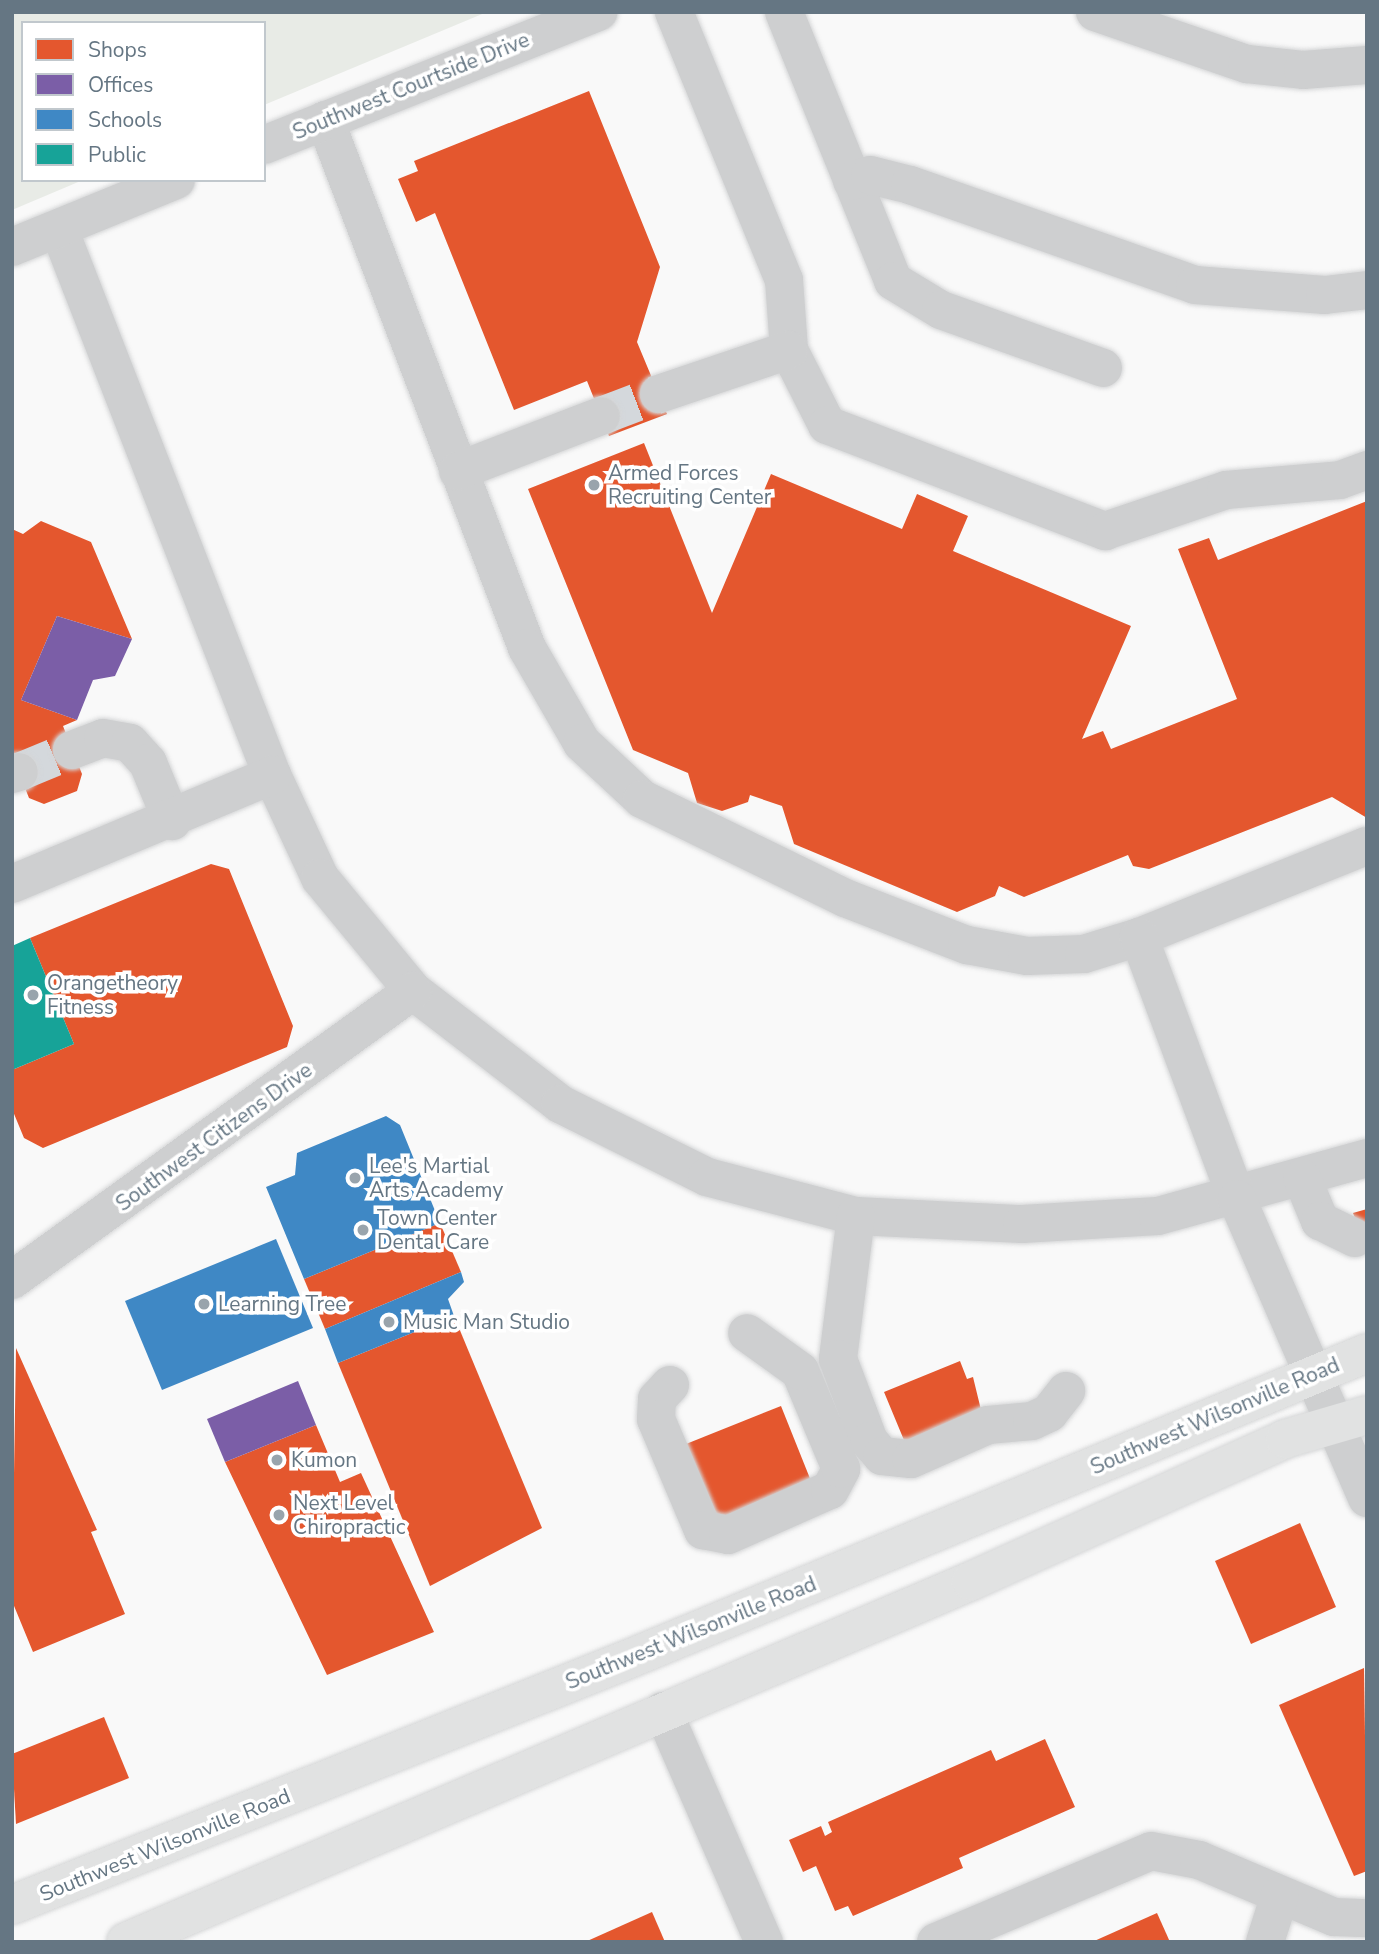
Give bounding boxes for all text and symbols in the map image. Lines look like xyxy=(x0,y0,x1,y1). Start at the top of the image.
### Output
legend xyxy=(21,21,266,182)
street label: Southwest Courtside Drive xyxy=(289,27,533,145)
text: Shops xyxy=(88,36,147,64)
text: Offices xyxy=(88,71,153,99)
text: Schools xyxy=(88,106,162,134)
text: Public xyxy=(88,141,146,169)
place label: Armed Forces Recruiting Center xyxy=(608,460,771,510)
marker: Armed Forces Recruiting Center xyxy=(586,477,602,493)
place label: Orangetheory Fitness xyxy=(47,970,178,1020)
marker: Orangetheory Fitness xyxy=(25,987,41,1003)
street label: Southwest Citizens Drive xyxy=(111,1057,317,1217)
place label: Lee's Martial Arts Academy xyxy=(369,1153,503,1203)
marker: Lee's Martial Arts Academy xyxy=(347,1170,363,1186)
place label: Town Center Dental Care xyxy=(377,1205,497,1255)
marker: Town Center Dental Care xyxy=(355,1222,371,1238)
place label: Learning Tree xyxy=(218,1291,346,1317)
marker: Learning Tree xyxy=(196,1296,212,1312)
place label: Music Man Studio xyxy=(403,1309,570,1335)
marker: Music Man Studio xyxy=(381,1314,397,1330)
street label: Southwest Wilsonville Road xyxy=(1087,1352,1343,1480)
place label: Kumon xyxy=(291,1447,357,1473)
marker: Kumon xyxy=(269,1452,285,1468)
place label: Next Level Chiropractic xyxy=(293,1490,405,1540)
marker: Next Level Chiropractic xyxy=(271,1507,287,1523)
street label: Southwest Wilsonville Road xyxy=(562,1571,820,1695)
street label: Southwest Wilsonville Road xyxy=(36,1783,294,1907)

